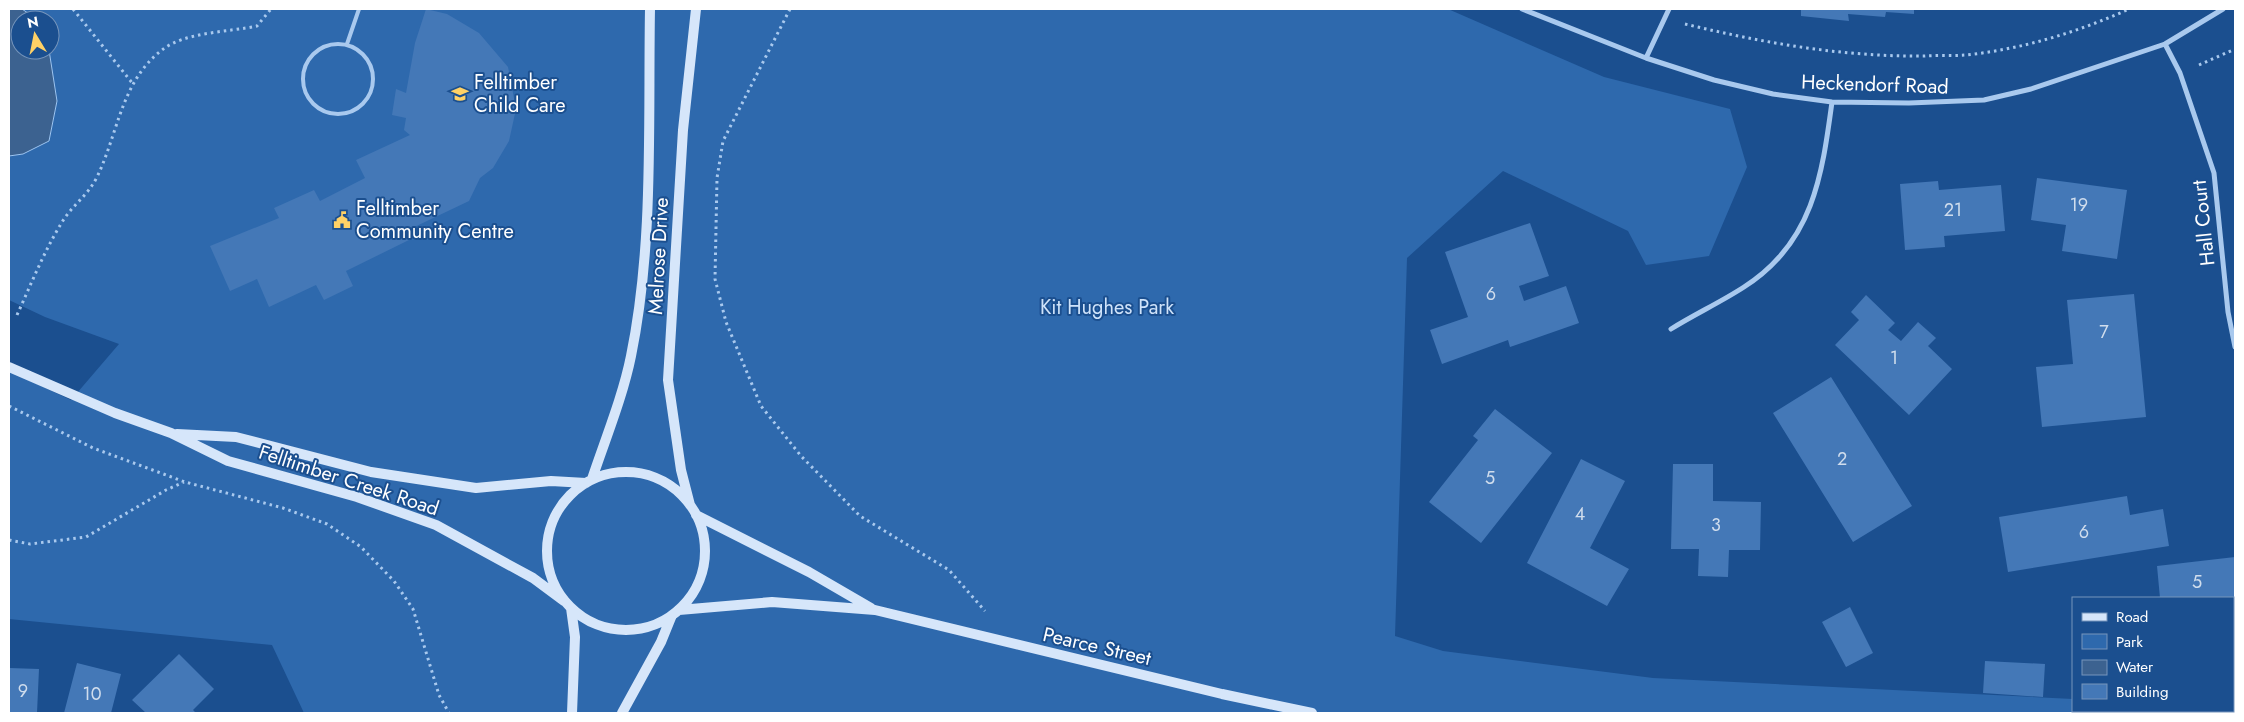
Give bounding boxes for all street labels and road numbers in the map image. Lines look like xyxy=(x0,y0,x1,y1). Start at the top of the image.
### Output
street label: Heckendorf Road xyxy=(1801,67,1949,102)
street label: Hall Court xyxy=(2185,179,2222,267)
street label: Melrose Drive xyxy=(641,197,676,315)
street label: Felltimber Creek Road xyxy=(255,438,443,523)
street label: Pearce Street xyxy=(1040,620,1154,673)

